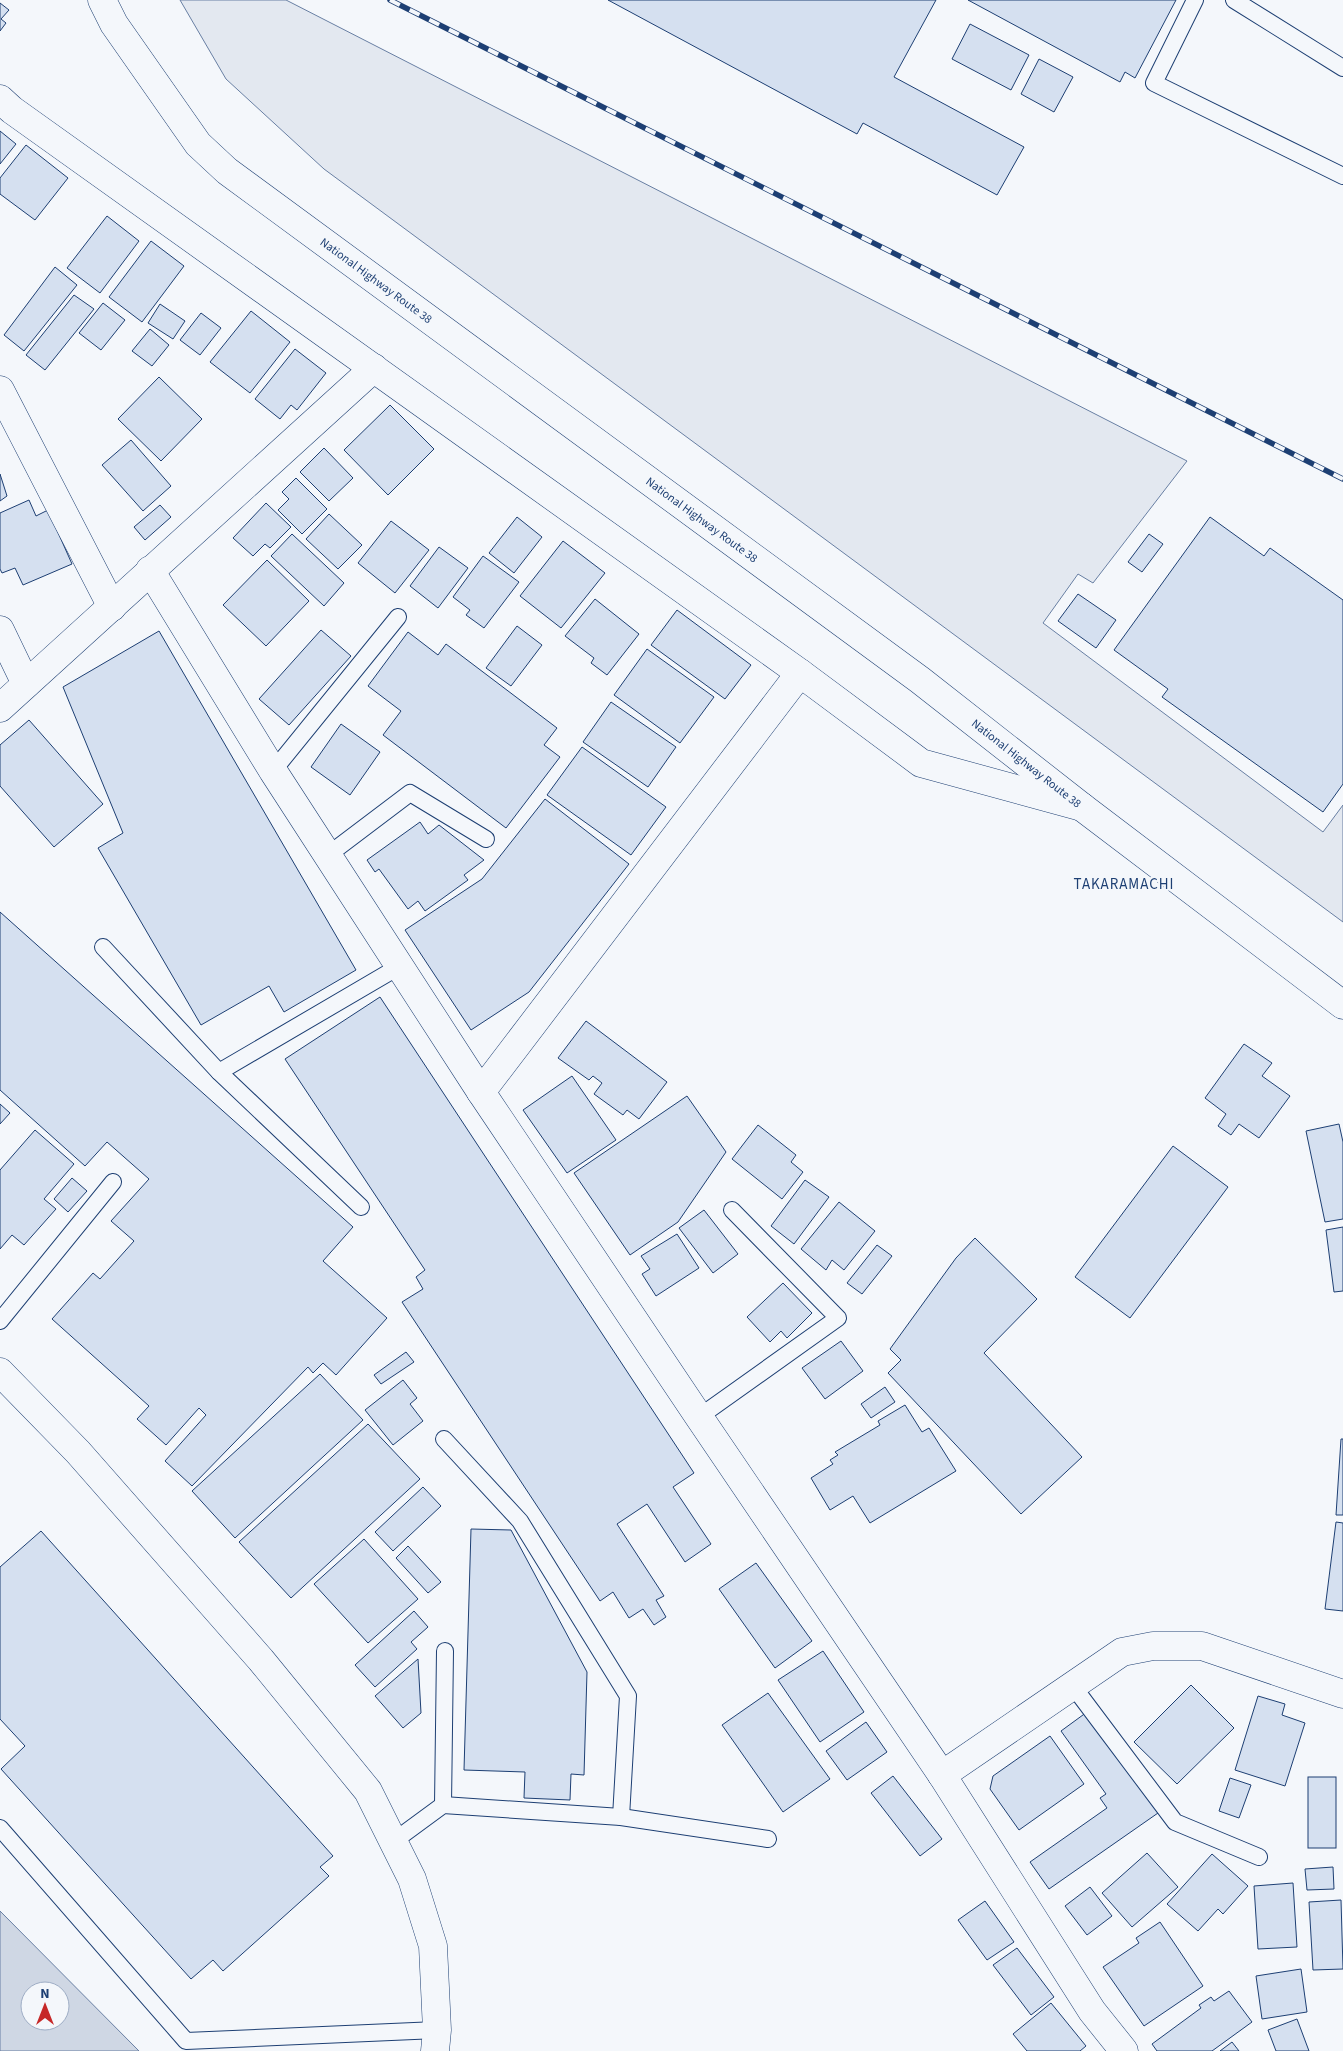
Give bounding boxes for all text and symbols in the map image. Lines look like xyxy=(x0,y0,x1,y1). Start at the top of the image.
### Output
street label: National Highway Route 38 xyxy=(317,234,436,327)
street label: National Highway Route 38 xyxy=(642,473,761,567)
street label: National Highway Route 38 xyxy=(968,715,1085,812)
district label: TAKARAMACHI xyxy=(1073,874,1175,895)
north arrow xyxy=(20,1981,70,2031)
text: N xyxy=(40,1984,50,2004)

